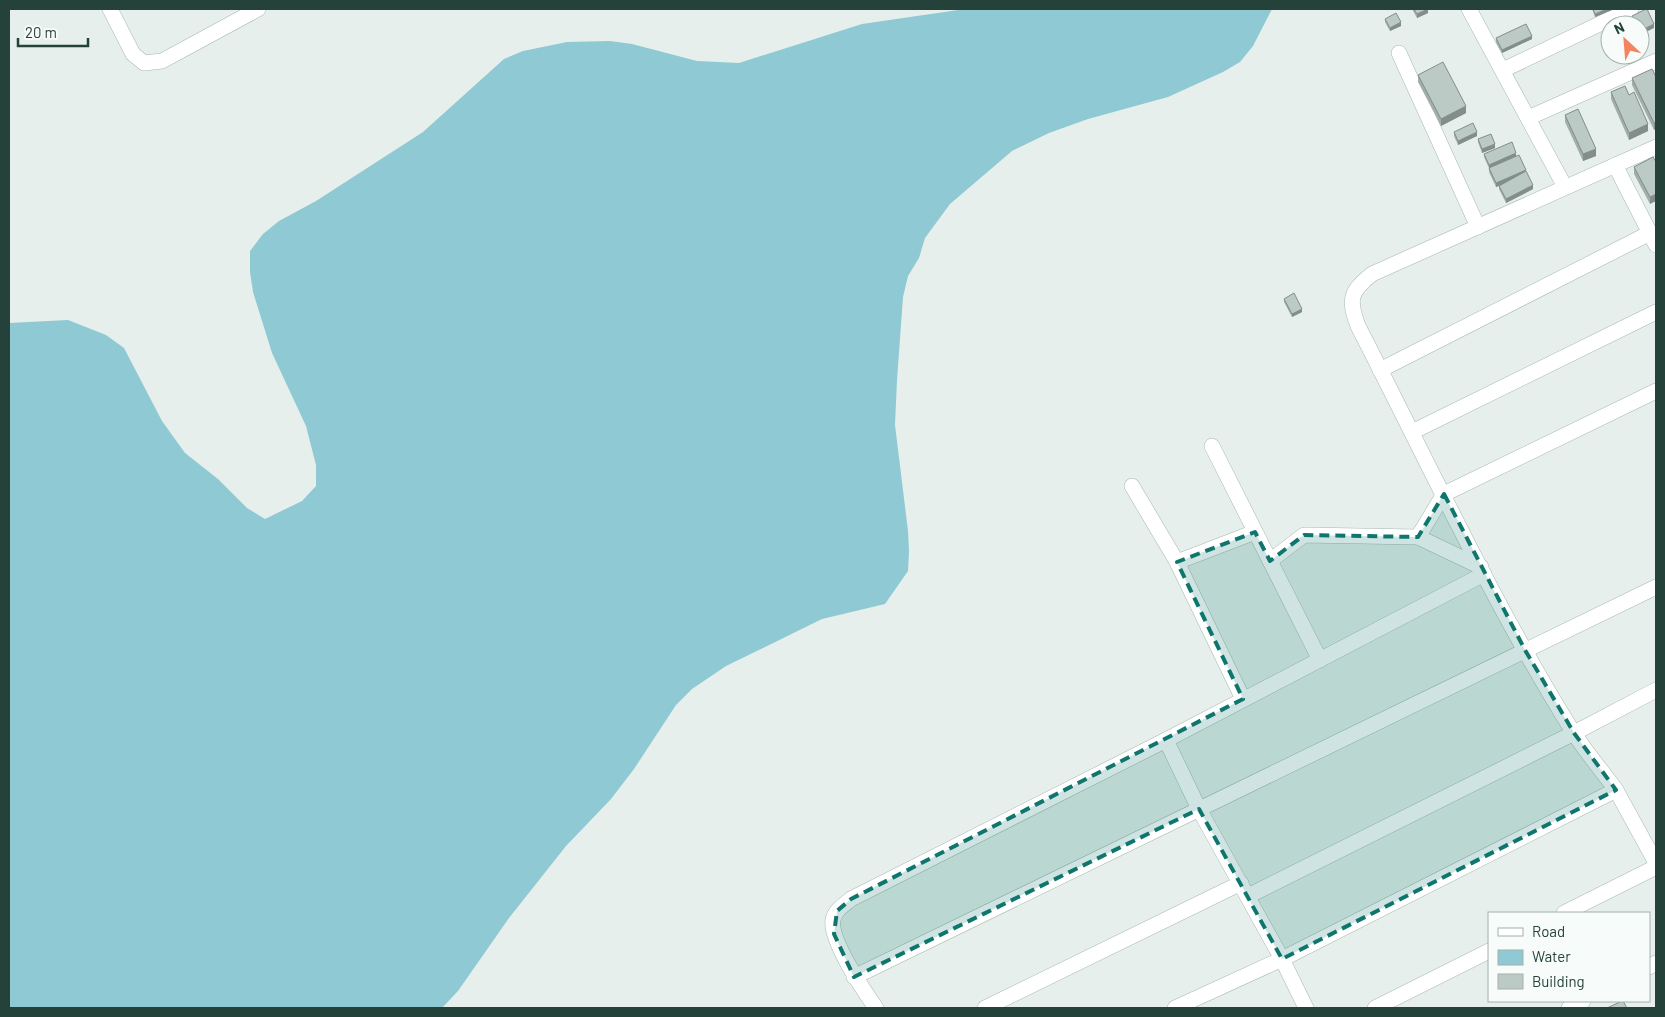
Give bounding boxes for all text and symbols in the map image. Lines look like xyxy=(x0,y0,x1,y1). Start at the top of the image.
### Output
scale bar xyxy=(18,15,88,47)
north arrow xyxy=(1600,15,1650,65)
text: N xyxy=(1611,18,1627,38)
text: 20 m xyxy=(25,23,57,41)
legend xyxy=(1488,912,1650,1002)
text: Road xyxy=(1532,922,1565,940)
text: Water xyxy=(1532,947,1571,965)
text: Building xyxy=(1532,972,1585,990)

